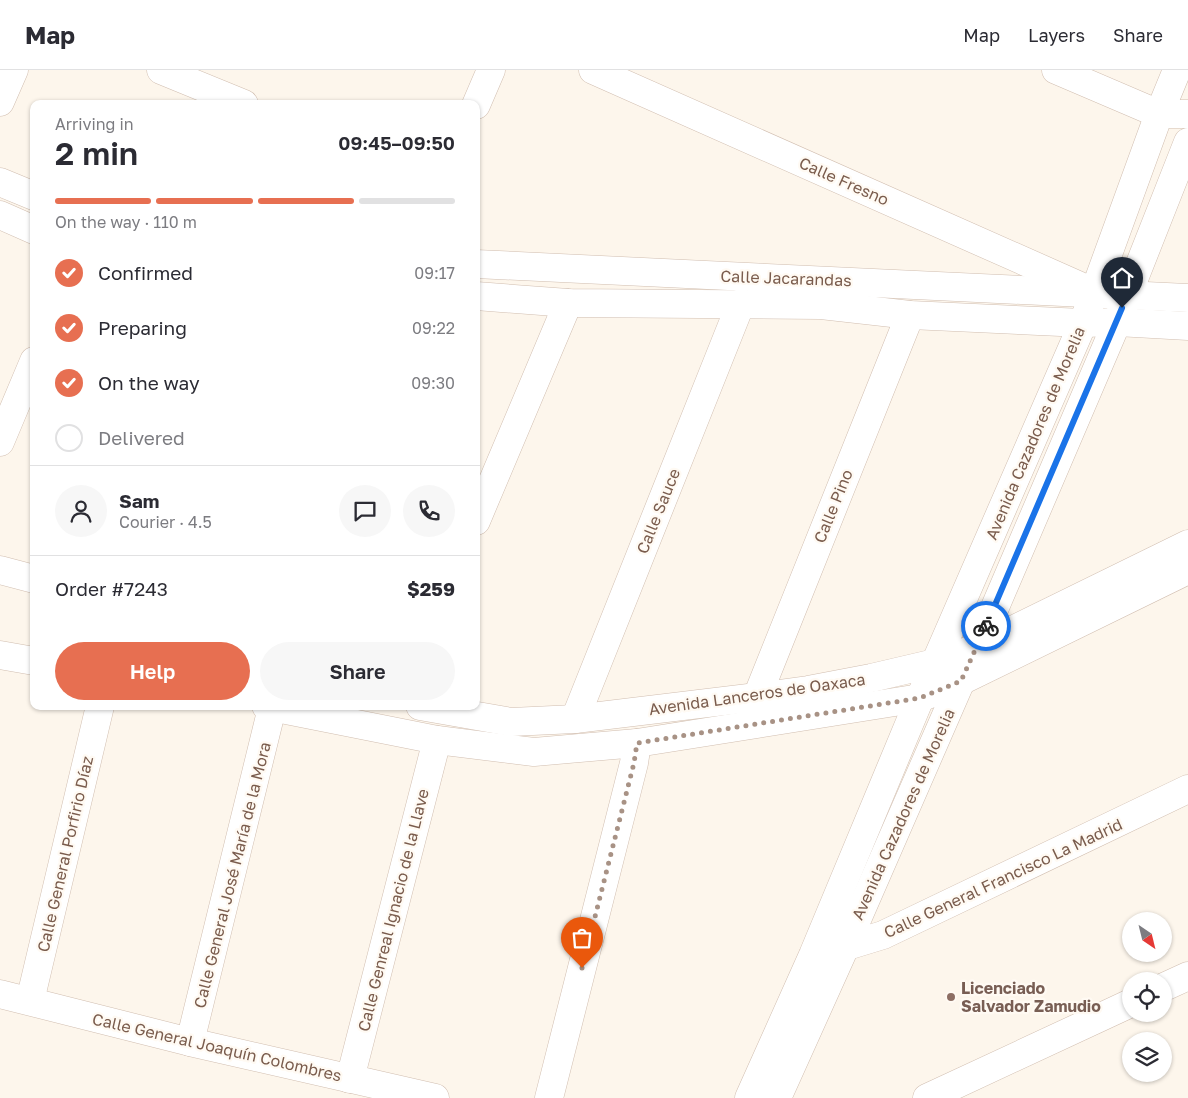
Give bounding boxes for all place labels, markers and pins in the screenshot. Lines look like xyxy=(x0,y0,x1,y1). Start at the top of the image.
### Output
pin xyxy=(1101,257,1143,308)
pin xyxy=(561,917,603,968)
place label: Licenciado Salvador Zamudio xyxy=(961,978,1101,1016)
marker: Licenciado Salvador Zamudio xyxy=(945,991,957,1003)

